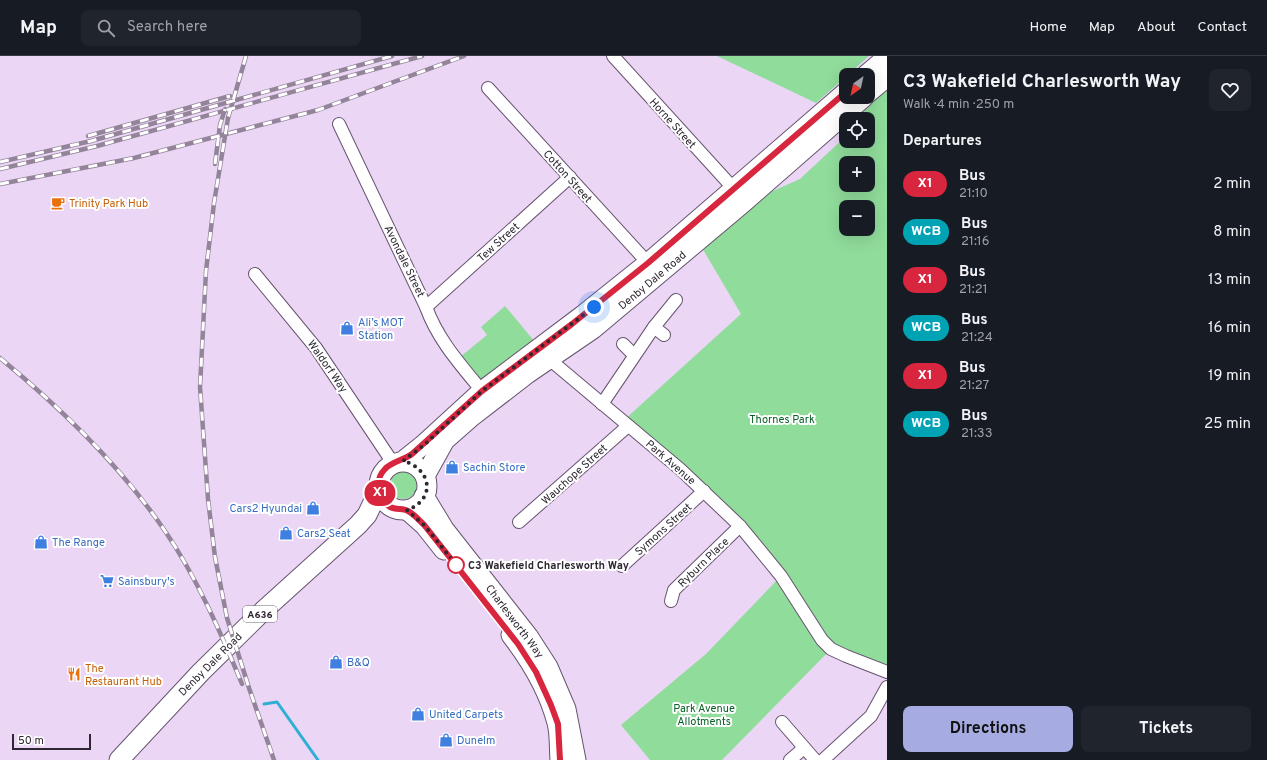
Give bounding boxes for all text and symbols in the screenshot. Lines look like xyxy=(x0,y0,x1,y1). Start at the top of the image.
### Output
search box xyxy=(81,10,361,46)
text: Map xyxy=(20,16,57,40)
icon: search xyxy=(95,17,117,39)
text: Search here xyxy=(127,18,207,37)
text: Home xyxy=(1030,19,1067,36)
text: Map xyxy=(1089,19,1115,36)
text: About xyxy=(1137,19,1176,36)
text: Contact xyxy=(1198,19,1247,36)
north arrow xyxy=(839,68,875,104)
map controls xyxy=(839,68,875,236)
button: heart xyxy=(1209,69,1251,111)
text: C3 Wakefield Charlesworth Way xyxy=(903,70,1181,94)
street label: Horne Street xyxy=(646,96,699,152)
text: Walk · 4 min · 250 m xyxy=(903,97,1014,113)
button: locate xyxy=(839,112,875,148)
text: Departures xyxy=(903,132,982,151)
street label: Cotton Street xyxy=(540,147,595,206)
button: + xyxy=(839,156,875,192)
text: Bus xyxy=(959,167,986,186)
text: X1 xyxy=(917,175,933,192)
text: 2 min xyxy=(1213,175,1251,194)
text: 21:10 xyxy=(959,186,988,202)
cafe icon: Trinity Park Hub xyxy=(50,195,66,211)
place label: Trinity Park Hub xyxy=(69,197,148,211)
button: − xyxy=(839,200,875,236)
text: Bus xyxy=(961,215,988,234)
street label: Tew Street xyxy=(475,220,523,265)
street label: Avondale Street xyxy=(381,223,428,300)
text: WCB xyxy=(911,223,941,240)
text: 8 min xyxy=(1213,223,1251,242)
text: 21:16 xyxy=(961,234,989,250)
street label: Denby Dale Road xyxy=(616,248,689,313)
text: Bus xyxy=(959,263,986,282)
text: X1 xyxy=(917,271,933,288)
text: 13 min xyxy=(1208,271,1251,290)
text: 21:21 xyxy=(959,282,988,298)
your location xyxy=(584,297,604,317)
text: Bus xyxy=(961,311,988,330)
place label: Ali’s MOT Station xyxy=(358,316,404,343)
text: WCB xyxy=(911,319,941,336)
text: 16 min xyxy=(1208,319,1251,338)
shop icon: Ali’s MOT Station xyxy=(339,320,355,336)
text: 21:24 xyxy=(961,330,993,346)
street label: Waldorf Way xyxy=(304,338,350,396)
text: Bus xyxy=(959,359,986,378)
text: X1 xyxy=(917,367,933,384)
text: 19 min xyxy=(1208,367,1251,386)
text: 21:27 xyxy=(959,378,989,394)
text: Bus xyxy=(961,407,988,426)
park label: Thornes Park xyxy=(749,413,815,427)
text: WCB xyxy=(911,415,941,432)
text: 25 min xyxy=(1204,415,1251,434)
text: 21:33 xyxy=(961,426,992,442)
street label: Park Avenue xyxy=(642,437,698,488)
street label: Wauchope Street xyxy=(539,441,611,508)
shop icon: Sachin Store xyxy=(444,459,460,475)
place label: Sachin Store xyxy=(463,461,525,475)
line badge: X1 xyxy=(362,480,398,506)
text: X1 xyxy=(372,484,388,501)
shop icon: Cars2 Hyundai xyxy=(305,500,321,516)
street label: Symons Street xyxy=(632,500,695,559)
place label: Cars2 Hyundai xyxy=(230,502,302,516)
shop icon: Cars2 Seat xyxy=(278,525,294,541)
place label: Cars2 Seat xyxy=(297,527,351,541)
shop icon: The Range xyxy=(33,534,49,550)
street label: Ryburn Place xyxy=(675,535,732,591)
place label: The Range xyxy=(52,536,105,550)
marker: C3 Wakefield Charlesworth Way xyxy=(447,556,465,574)
place label: C3 Wakefield Charlesworth Way xyxy=(468,559,629,573)
supermarket icon: Sainsbury's xyxy=(99,573,115,589)
place label: Sainsbury's xyxy=(118,575,175,589)
street label: Charlesworth Way xyxy=(482,582,547,661)
road number: A636 xyxy=(243,606,277,622)
street label: Denby Dale Road xyxy=(176,630,245,699)
shop icon: B&Q xyxy=(328,654,344,670)
place label: B&Q xyxy=(347,656,370,670)
place label: The Restaurant Hub xyxy=(85,662,162,689)
restaurant icon: The Restaurant Hub xyxy=(66,666,82,682)
park label: Park Avenue Allotments xyxy=(673,702,735,729)
shop icon: United Carpets xyxy=(410,706,426,722)
button: Directions xyxy=(903,706,1073,752)
button: Tickets xyxy=(1081,706,1251,752)
place label: United Carpets xyxy=(429,708,503,722)
scale bar xyxy=(12,732,91,751)
shop icon: Dunelm xyxy=(438,732,454,748)
text: 50 m xyxy=(18,734,44,748)
place label: Dunelm xyxy=(457,734,495,748)

